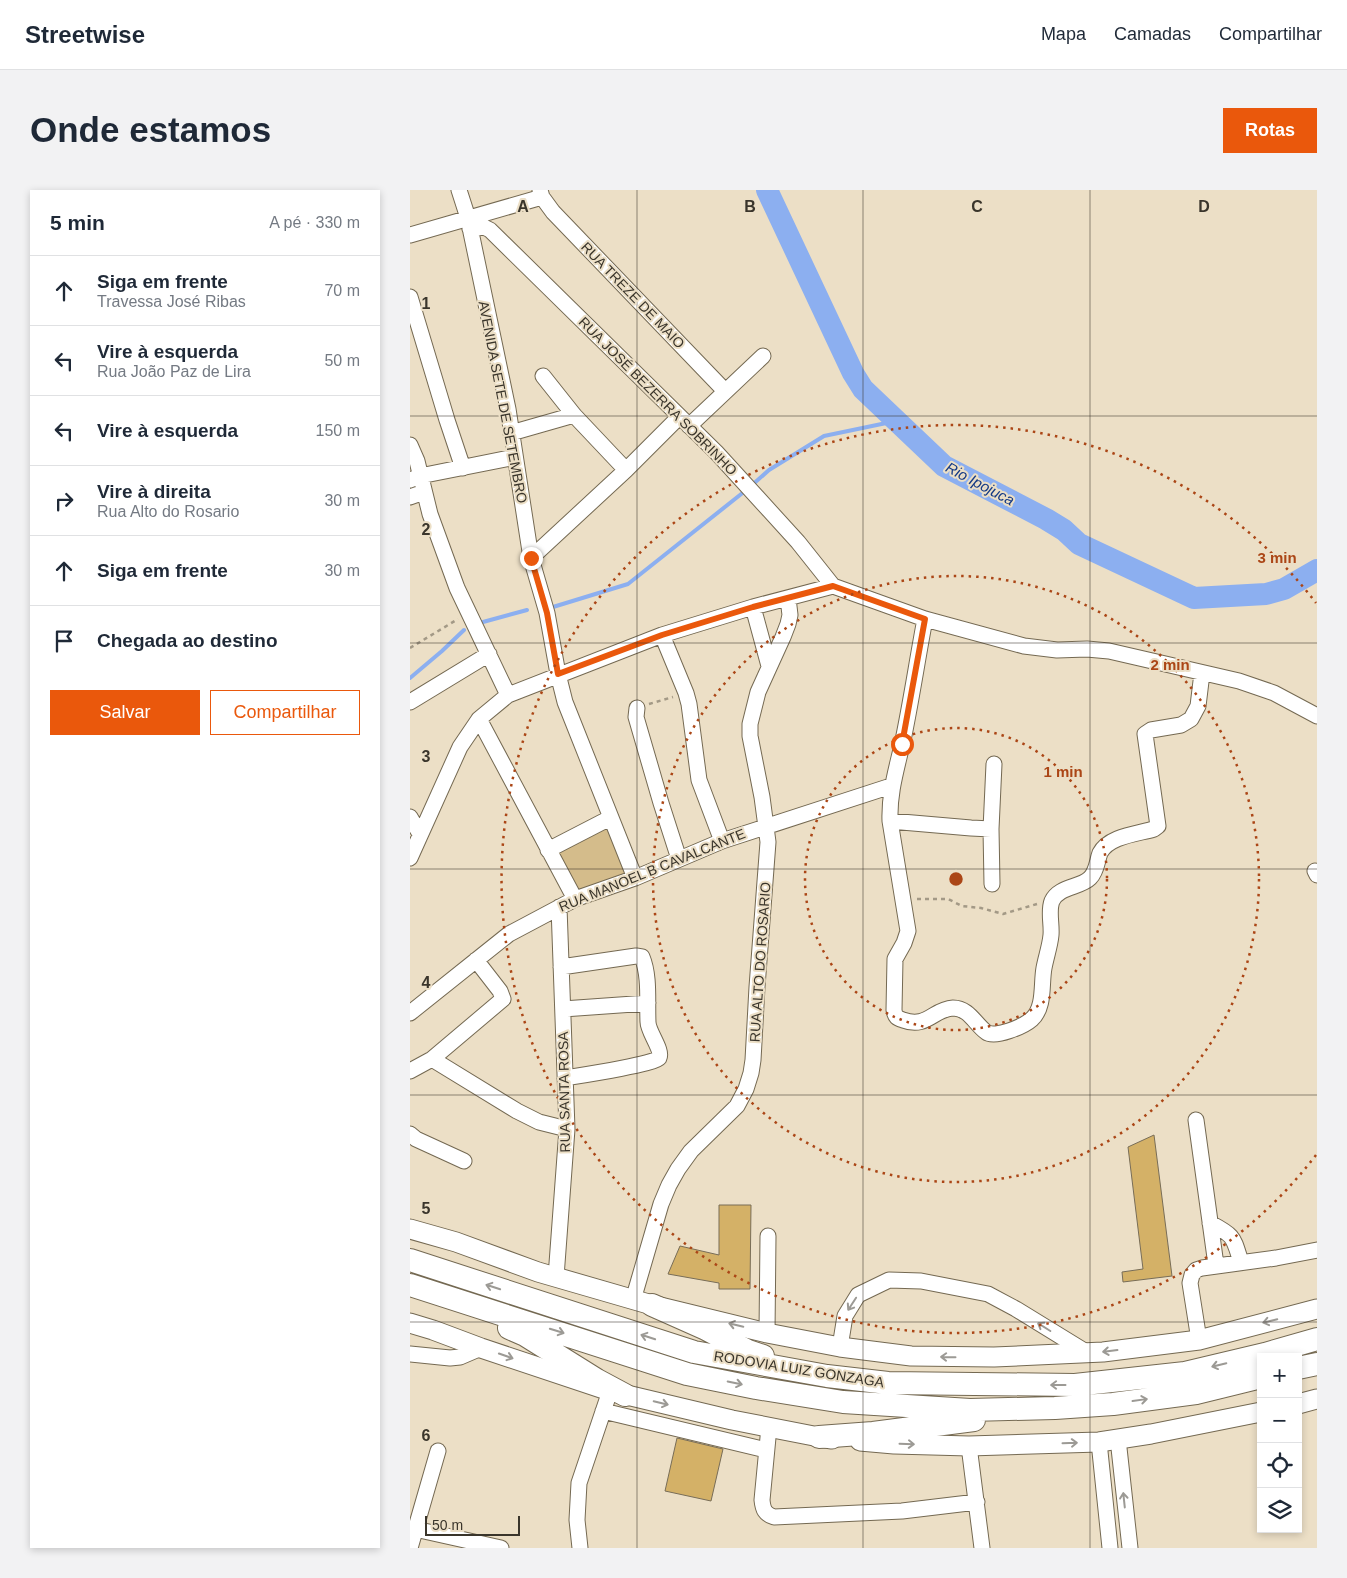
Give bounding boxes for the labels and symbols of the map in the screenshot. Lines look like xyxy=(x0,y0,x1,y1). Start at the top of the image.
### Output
text: A xyxy=(517,198,529,215)
text: B xyxy=(744,198,756,215)
text: C xyxy=(971,198,983,215)
text: D xyxy=(1198,198,1210,215)
street label: RUA TREZE DE MAIO xyxy=(578,239,688,351)
text: 1 xyxy=(422,295,431,312)
street label: AVENIDA SETE DE SETEMBRO xyxy=(476,299,531,505)
street label: RUA JOSÉ BEZERRA SOBRINHO xyxy=(576,314,740,478)
water label: Rio Ipojuca xyxy=(943,458,1017,509)
text: 2 xyxy=(422,521,431,538)
route end xyxy=(520,547,543,570)
text: 3 min xyxy=(1257,549,1297,566)
text: 2 min xyxy=(1150,656,1190,673)
route start xyxy=(891,733,914,756)
text: 3 xyxy=(422,748,431,765)
text: 1 min xyxy=(1043,763,1083,780)
street label: RUA MANOEL B CAVALCANTE xyxy=(556,825,748,915)
centre of rings xyxy=(947,870,965,888)
street label: RUA ALTO DO ROSARIO xyxy=(746,881,774,1043)
text: 4 xyxy=(422,974,431,991)
street label: RUA SANTA ROSA xyxy=(555,1031,573,1153)
text: 5 xyxy=(422,1200,431,1217)
one-way arrow xyxy=(486,1282,502,1292)
one-way arrow xyxy=(847,1297,857,1311)
one-way arrow xyxy=(1262,1317,1278,1327)
one-way arrow xyxy=(728,1320,744,1329)
one-way arrow xyxy=(1037,1321,1051,1332)
one-way arrow xyxy=(548,1327,564,1337)
one-way arrow xyxy=(640,1332,656,1342)
one-way arrow xyxy=(1103,1346,1119,1356)
street label: RODOVIA LUIZ GONZAGA xyxy=(713,1348,886,1390)
one-way arrow xyxy=(497,1352,513,1362)
one-way arrow xyxy=(940,1352,956,1362)
one-way arrow xyxy=(1212,1361,1228,1370)
one-way arrow xyxy=(726,1379,742,1389)
one-way arrow xyxy=(1051,1380,1067,1390)
one-way arrow xyxy=(1132,1395,1148,1405)
one-way arrow xyxy=(653,1399,669,1408)
text: 6 xyxy=(422,1427,431,1444)
one-way arrow xyxy=(1061,1439,1077,1448)
one-way arrow xyxy=(899,1440,915,1449)
one-way arrow xyxy=(1120,1492,1129,1508)
scale bar xyxy=(425,1513,520,1536)

